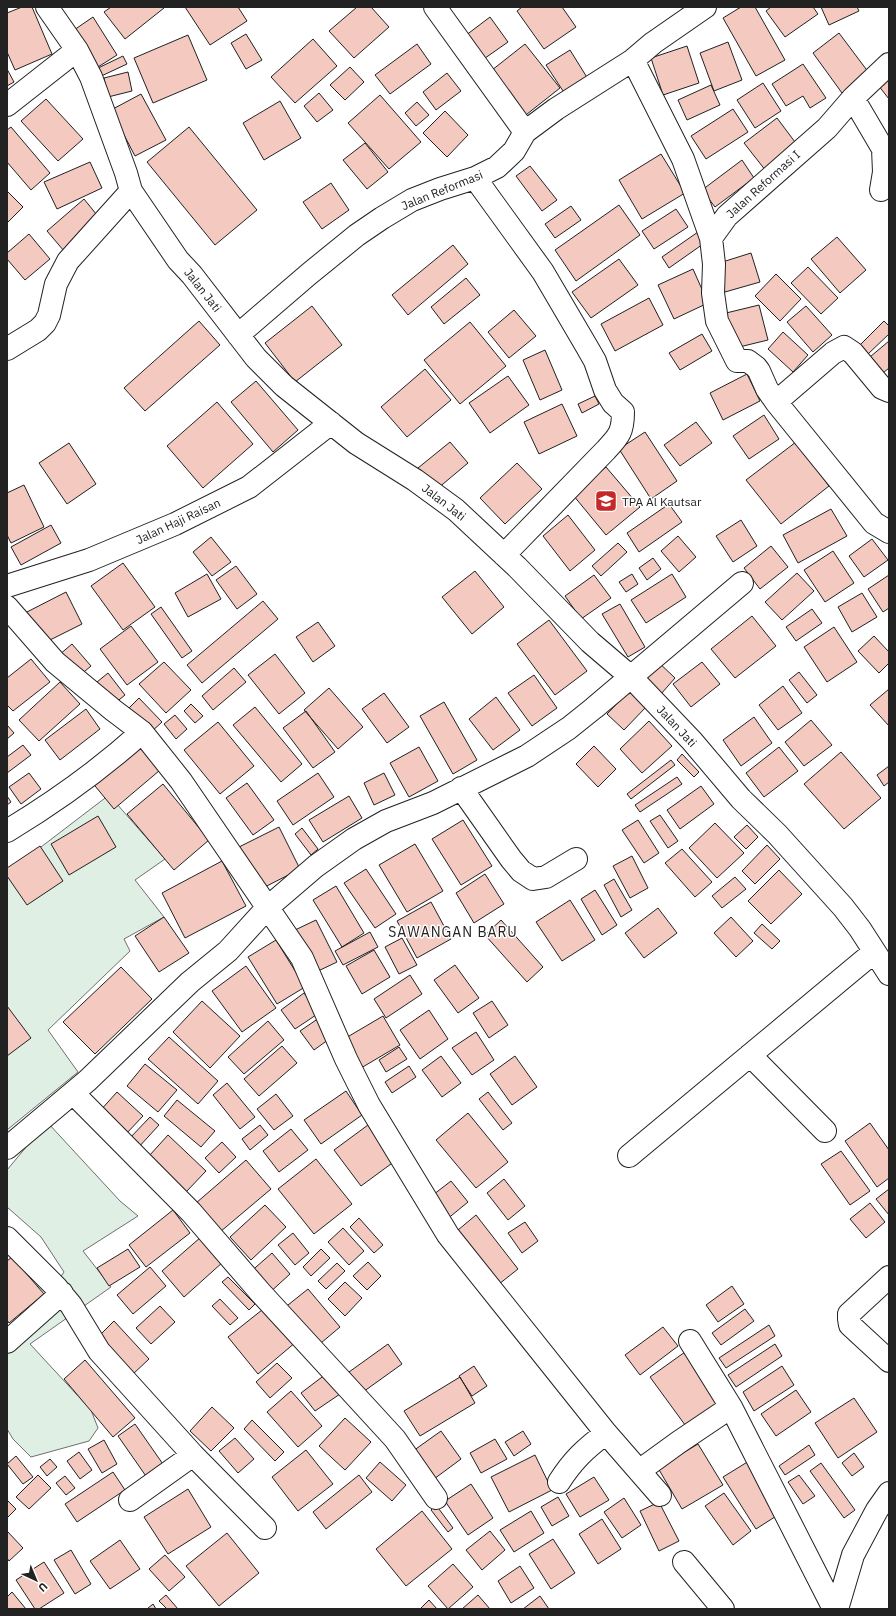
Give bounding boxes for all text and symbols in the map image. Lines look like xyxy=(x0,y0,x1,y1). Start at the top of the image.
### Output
street label: Jalan Reformasi I xyxy=(723,147,803,221)
street label: Jalan Reformasi xyxy=(399,167,485,213)
street label: Jalan Jati xyxy=(181,265,225,315)
street label: Jalan Jati xyxy=(419,480,469,524)
school or university icon: TPA Al Kautsar xyxy=(593,488,619,514)
place label: TPA Al Kautsar xyxy=(622,494,702,509)
street label: Jalan Haji Raisan xyxy=(133,495,223,547)
street label: Jalan Jati xyxy=(654,702,700,750)
district label: SAWANGAN BARU xyxy=(388,923,518,941)
north arrow xyxy=(16,1560,56,1600)
text: U xyxy=(35,1580,51,1595)

